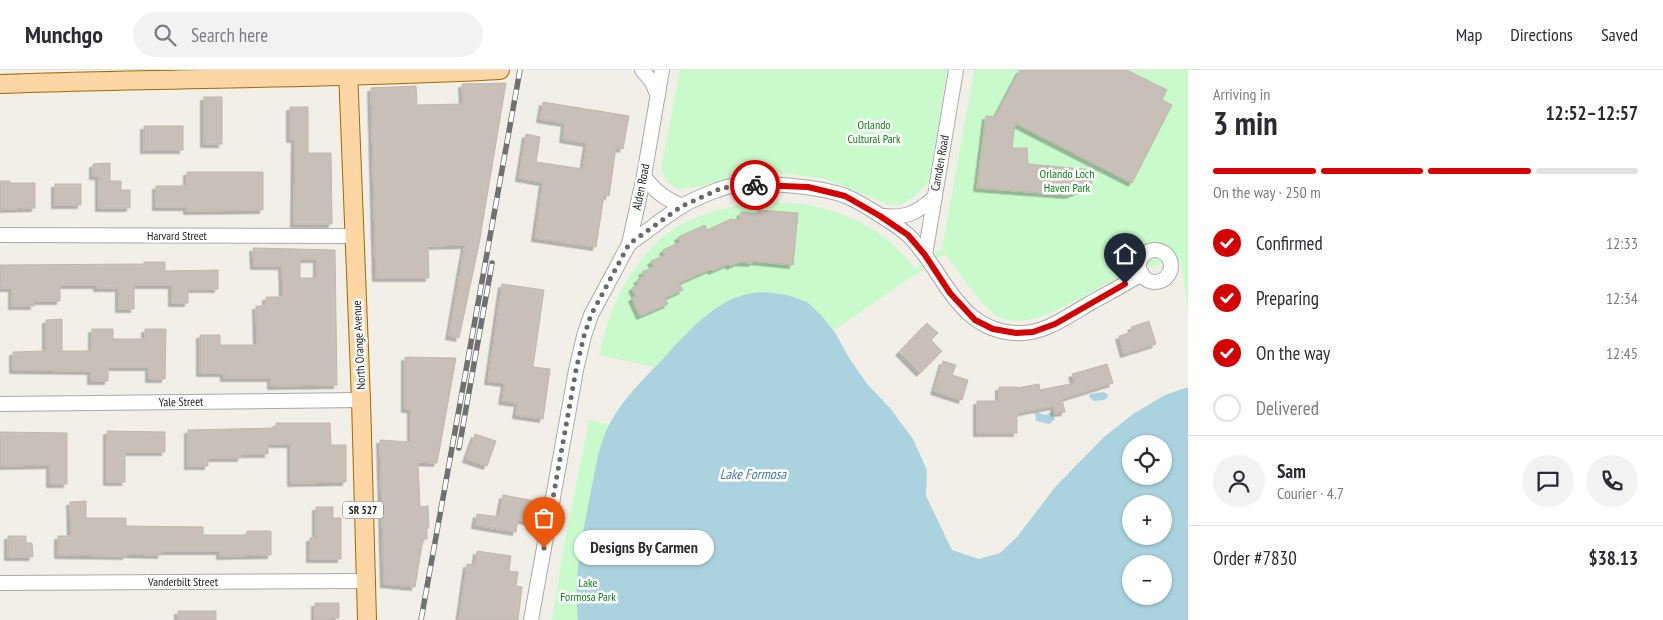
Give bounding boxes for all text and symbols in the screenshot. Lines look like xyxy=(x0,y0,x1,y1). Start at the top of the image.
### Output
search box xyxy=(133,12,483,57)
text: Munchgo xyxy=(25,19,103,50)
icon: search xyxy=(151,21,179,49)
text: Search here xyxy=(191,23,268,47)
text: Map xyxy=(1456,23,1482,46)
text: Directions xyxy=(1510,23,1573,46)
text: Saved xyxy=(1601,23,1638,46)
text: Arriving in xyxy=(1213,84,1270,104)
text: 12:52–12:57 xyxy=(1545,101,1638,125)
text: 3 min xyxy=(1213,102,1278,144)
park label: Orlando Cultural Park xyxy=(847,117,901,146)
street label: Camden Road xyxy=(927,134,952,192)
courier xyxy=(730,160,780,210)
street label: Alden Road xyxy=(629,162,652,211)
park label: Orlando Loch Haven Park xyxy=(1040,166,1094,195)
icon: bike xyxy=(741,171,769,199)
text: On the way · 250 m xyxy=(1213,182,1321,202)
street label: Harvard Street xyxy=(147,228,208,243)
icon: check xyxy=(1213,229,1241,257)
text: Confirmed xyxy=(1256,231,1323,255)
pin xyxy=(1104,233,1146,284)
text: 12:33 xyxy=(1606,233,1638,253)
icon: home xyxy=(1111,240,1139,268)
icon: check xyxy=(1213,284,1241,312)
text: Preparing xyxy=(1256,286,1319,310)
text: 12:34 xyxy=(1606,288,1638,308)
street label: North Orange Avenue xyxy=(349,300,368,390)
icon: check xyxy=(1213,339,1241,367)
text: On the way xyxy=(1256,341,1330,365)
text: 12:45 xyxy=(1606,343,1638,363)
street label: Yale Street xyxy=(159,394,204,409)
text: Delivered xyxy=(1256,396,1319,420)
map controls xyxy=(1122,435,1172,605)
button: locate xyxy=(1122,435,1172,485)
button: person xyxy=(1213,455,1265,507)
button: chat xyxy=(1522,455,1574,507)
button: phone xyxy=(1586,455,1638,507)
text: Sam xyxy=(1277,459,1306,483)
water label: Lake Formosa xyxy=(720,465,788,483)
text: Courier · 4.7 xyxy=(1277,483,1344,503)
button: + xyxy=(1122,495,1172,545)
pin xyxy=(523,497,565,548)
road number: SR 527 xyxy=(343,502,383,518)
icon: bag xyxy=(530,504,558,532)
callout: Designs By Carmen xyxy=(574,530,714,566)
text: Designs By Carmen xyxy=(590,537,698,557)
text: Order #7830 xyxy=(1213,546,1297,570)
text: $38.13 xyxy=(1589,546,1638,570)
button: − xyxy=(1122,555,1172,605)
street label: Vanderbilt Street xyxy=(147,574,219,589)
park label: Lake Formosa Park xyxy=(560,575,616,604)

